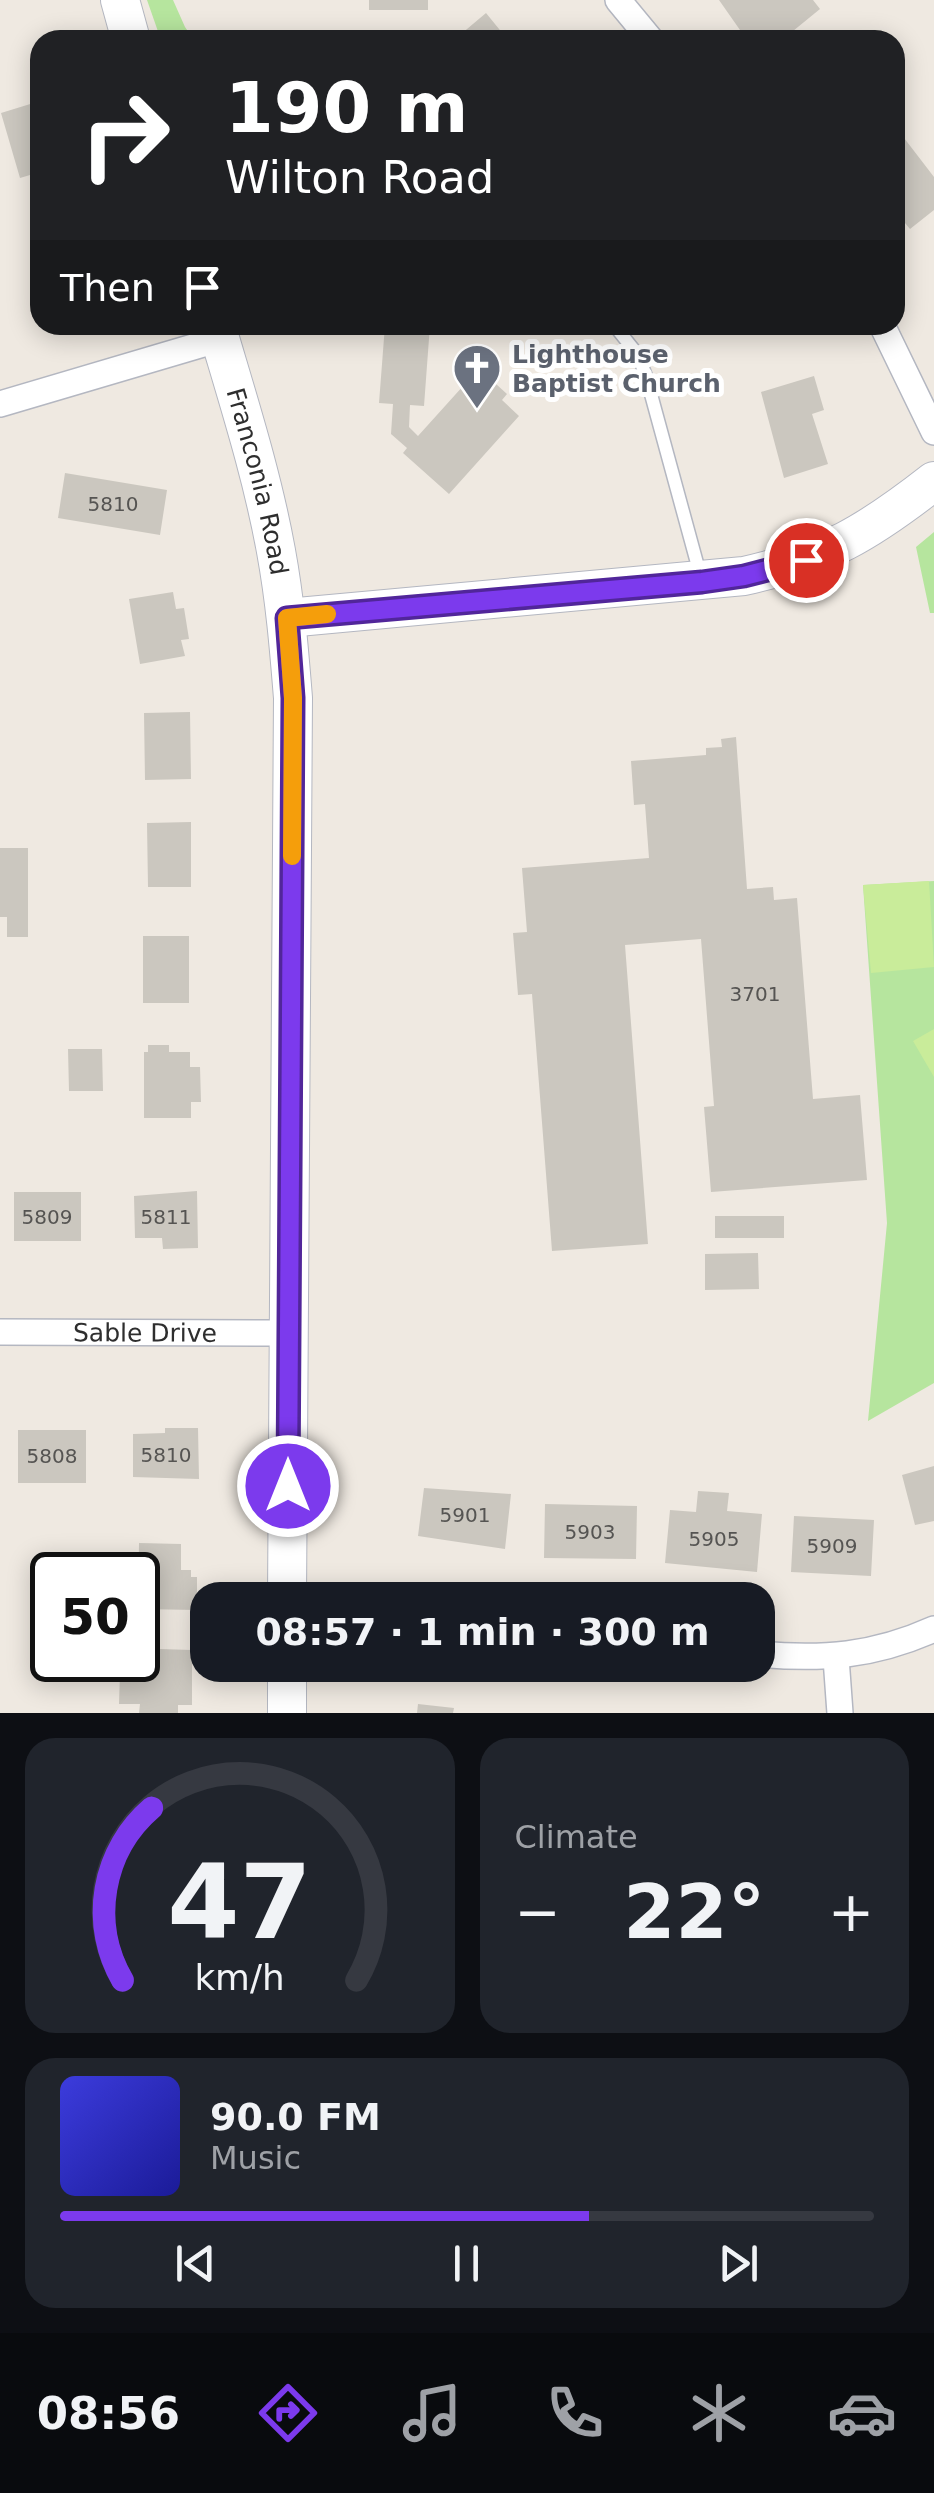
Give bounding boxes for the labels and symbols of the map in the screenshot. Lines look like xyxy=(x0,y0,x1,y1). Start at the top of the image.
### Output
place label: Lighthouse Baptist Church xyxy=(512,340,721,398)
church icon: Lighthouse Baptist Church xyxy=(451,342,503,410)
street label: Franconia Road xyxy=(221,384,294,577)
house number: 5810 xyxy=(88,492,138,516)
pin xyxy=(764,518,849,603)
house number: 3701 xyxy=(730,982,780,1006)
house number: 5809 xyxy=(22,1205,72,1229)
house number: 5811 xyxy=(141,1205,191,1229)
street label: Sable Drive xyxy=(73,1318,217,1347)
position arrow xyxy=(236,1434,340,1538)
house number: 5810 xyxy=(141,1443,191,1467)
house number: 5808 xyxy=(27,1444,77,1468)
house number: 5901 xyxy=(440,1503,490,1527)
house number: 5903 xyxy=(565,1520,615,1544)
house number: 5905 xyxy=(689,1527,739,1551)
house number: 5909 xyxy=(807,1534,857,1558)
speed limit sign: 50 xyxy=(30,1552,160,1682)

